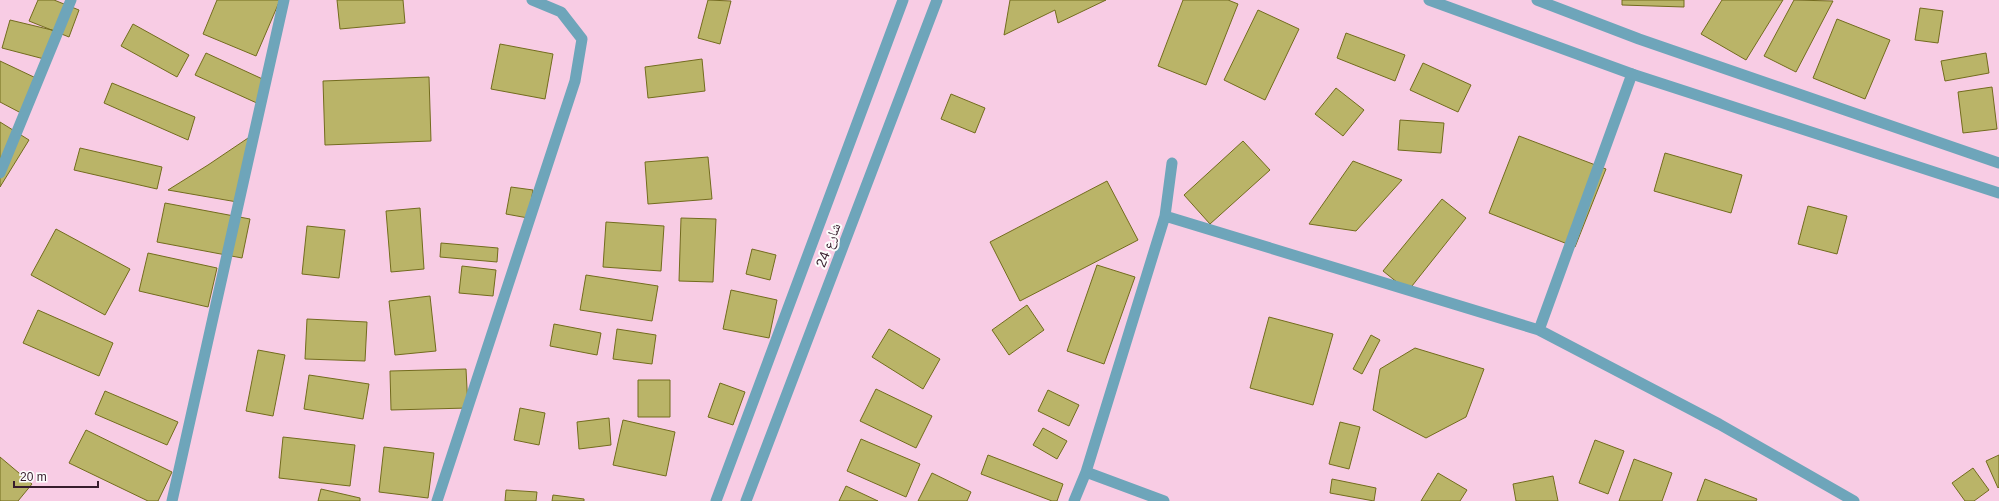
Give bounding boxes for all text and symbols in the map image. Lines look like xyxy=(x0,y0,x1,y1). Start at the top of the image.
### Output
street label: شارع 24 xyxy=(812,221,846,270)
scale bar xyxy=(14,463,98,489)
text: 20 m xyxy=(20,470,47,484)

